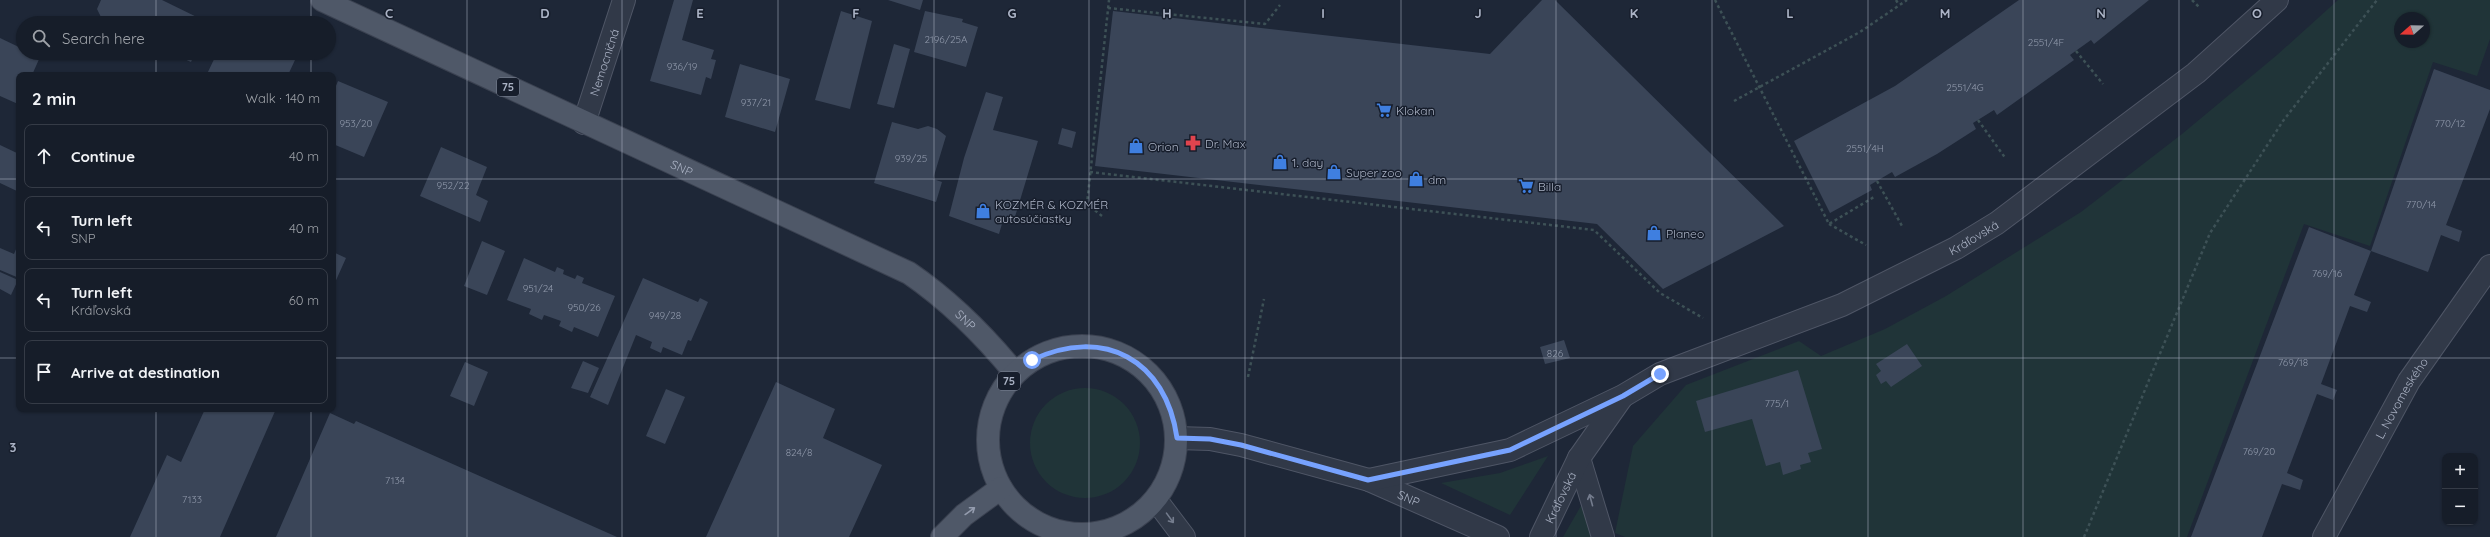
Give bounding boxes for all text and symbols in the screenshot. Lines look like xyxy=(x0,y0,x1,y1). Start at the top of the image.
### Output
text: C xyxy=(385,5,393,21)
text: D xyxy=(540,5,550,21)
text: E xyxy=(696,5,704,21)
text: F xyxy=(852,5,860,21)
text: G xyxy=(1007,5,1017,21)
text: H xyxy=(1162,5,1172,21)
text: I xyxy=(1321,5,1325,21)
text: J xyxy=(1474,5,1482,21)
text: K xyxy=(1630,5,1639,21)
text: L xyxy=(1786,5,1794,21)
text: M xyxy=(1940,5,1950,21)
text: N xyxy=(2096,5,2106,21)
text: O xyxy=(2252,5,2262,21)
north arrow xyxy=(2394,12,2430,48)
search box xyxy=(16,16,336,60)
icon: search xyxy=(30,27,52,49)
street label: Nemocničná xyxy=(586,27,622,98)
text: Search here xyxy=(62,29,145,48)
house number: 2196/25A xyxy=(925,33,968,46)
house number: 2551/4F xyxy=(2028,36,2064,49)
house number: 936/19 xyxy=(667,60,698,73)
road number: 75 xyxy=(497,78,519,96)
house number: 2551/4G xyxy=(1946,81,1984,94)
text: 2 min xyxy=(32,88,76,109)
text: Walk · 140 m xyxy=(245,90,320,106)
house number: 937/21 xyxy=(741,96,771,109)
supermarket icon: Klokan xyxy=(1375,101,1393,119)
place label: Klokan xyxy=(1396,103,1435,118)
house number: 953/20 xyxy=(340,117,373,130)
house number: 770/12 xyxy=(2435,117,2466,130)
pharmacy icon: Dr. Max xyxy=(1184,134,1202,152)
place label: Dr. Max xyxy=(1205,136,1246,151)
shop icon: Orion xyxy=(1127,137,1145,155)
place label: Orion xyxy=(1148,139,1179,154)
house number: 2551/4H xyxy=(1846,142,1884,155)
icon: ahead xyxy=(33,145,55,167)
text: Continue xyxy=(71,147,135,166)
text: 40 m xyxy=(289,148,319,164)
house number: 939/25 xyxy=(895,152,927,165)
shop icon: 1. day xyxy=(1271,153,1289,171)
place label: 1. day xyxy=(1292,155,1323,170)
street label: SNP xyxy=(669,156,695,179)
shop icon: Super zoo xyxy=(1325,163,1343,181)
place label: Super zoo xyxy=(1346,165,1402,180)
shop icon: dm xyxy=(1407,170,1425,188)
place label: dm xyxy=(1428,172,1446,187)
supermarket icon: Billa xyxy=(1517,177,1535,195)
house number: 952/22 xyxy=(437,179,470,192)
place label: Billa xyxy=(1538,179,1561,194)
place label: KOZMÉR & KOZMÉR autosúčiastky xyxy=(995,197,1108,226)
house number: 770/14 xyxy=(2406,198,2436,211)
shop icon: KOZMÉR & KOZMÉR autosúčiastky xyxy=(974,202,992,220)
text: Turn left xyxy=(71,211,133,230)
icon: left xyxy=(33,217,55,239)
street label: Kráľovská xyxy=(1946,217,2001,258)
text: 40 m xyxy=(289,220,319,236)
shop icon: Planeo xyxy=(1645,224,1663,242)
place label: Planeo xyxy=(1666,226,1704,241)
text: SNP xyxy=(71,230,96,246)
house number: 769/16 xyxy=(2312,267,2343,280)
house number: 951/24 xyxy=(523,282,553,295)
text: Turn left xyxy=(71,283,133,302)
icon: left xyxy=(33,289,55,311)
text: 60 m xyxy=(289,292,319,308)
house number: 950/26 xyxy=(567,301,601,314)
text: Kráľovská xyxy=(71,302,131,318)
street label: SNP xyxy=(953,306,979,333)
house number: 949/28 xyxy=(649,309,681,322)
house number: 826 xyxy=(1547,347,1564,360)
route start xyxy=(1023,351,1041,369)
street label: L. Novomeského xyxy=(2372,354,2431,441)
house number: 769/18 xyxy=(2278,356,2308,369)
icon: arrive xyxy=(33,361,55,383)
text: Arrive at destination xyxy=(71,363,220,382)
route end xyxy=(1651,365,1669,383)
road number: 75 xyxy=(998,372,1020,390)
house number: 775/1 xyxy=(1765,397,1789,410)
text: 3 xyxy=(10,439,17,455)
house number: 769/20 xyxy=(2243,445,2275,458)
house number: 824/8 xyxy=(786,446,812,459)
map controls xyxy=(2442,453,2478,525)
button: + xyxy=(2442,453,2478,489)
street label: Kráľovská xyxy=(1541,469,1579,526)
house number: 7134 xyxy=(385,474,405,487)
street label: SNP xyxy=(1396,486,1422,509)
button: − xyxy=(2442,489,2478,525)
house number: 7133 xyxy=(182,493,202,506)
one-way arrow xyxy=(1587,494,1594,507)
one-way arrow xyxy=(964,507,975,515)
one-way arrow xyxy=(1166,513,1174,524)

